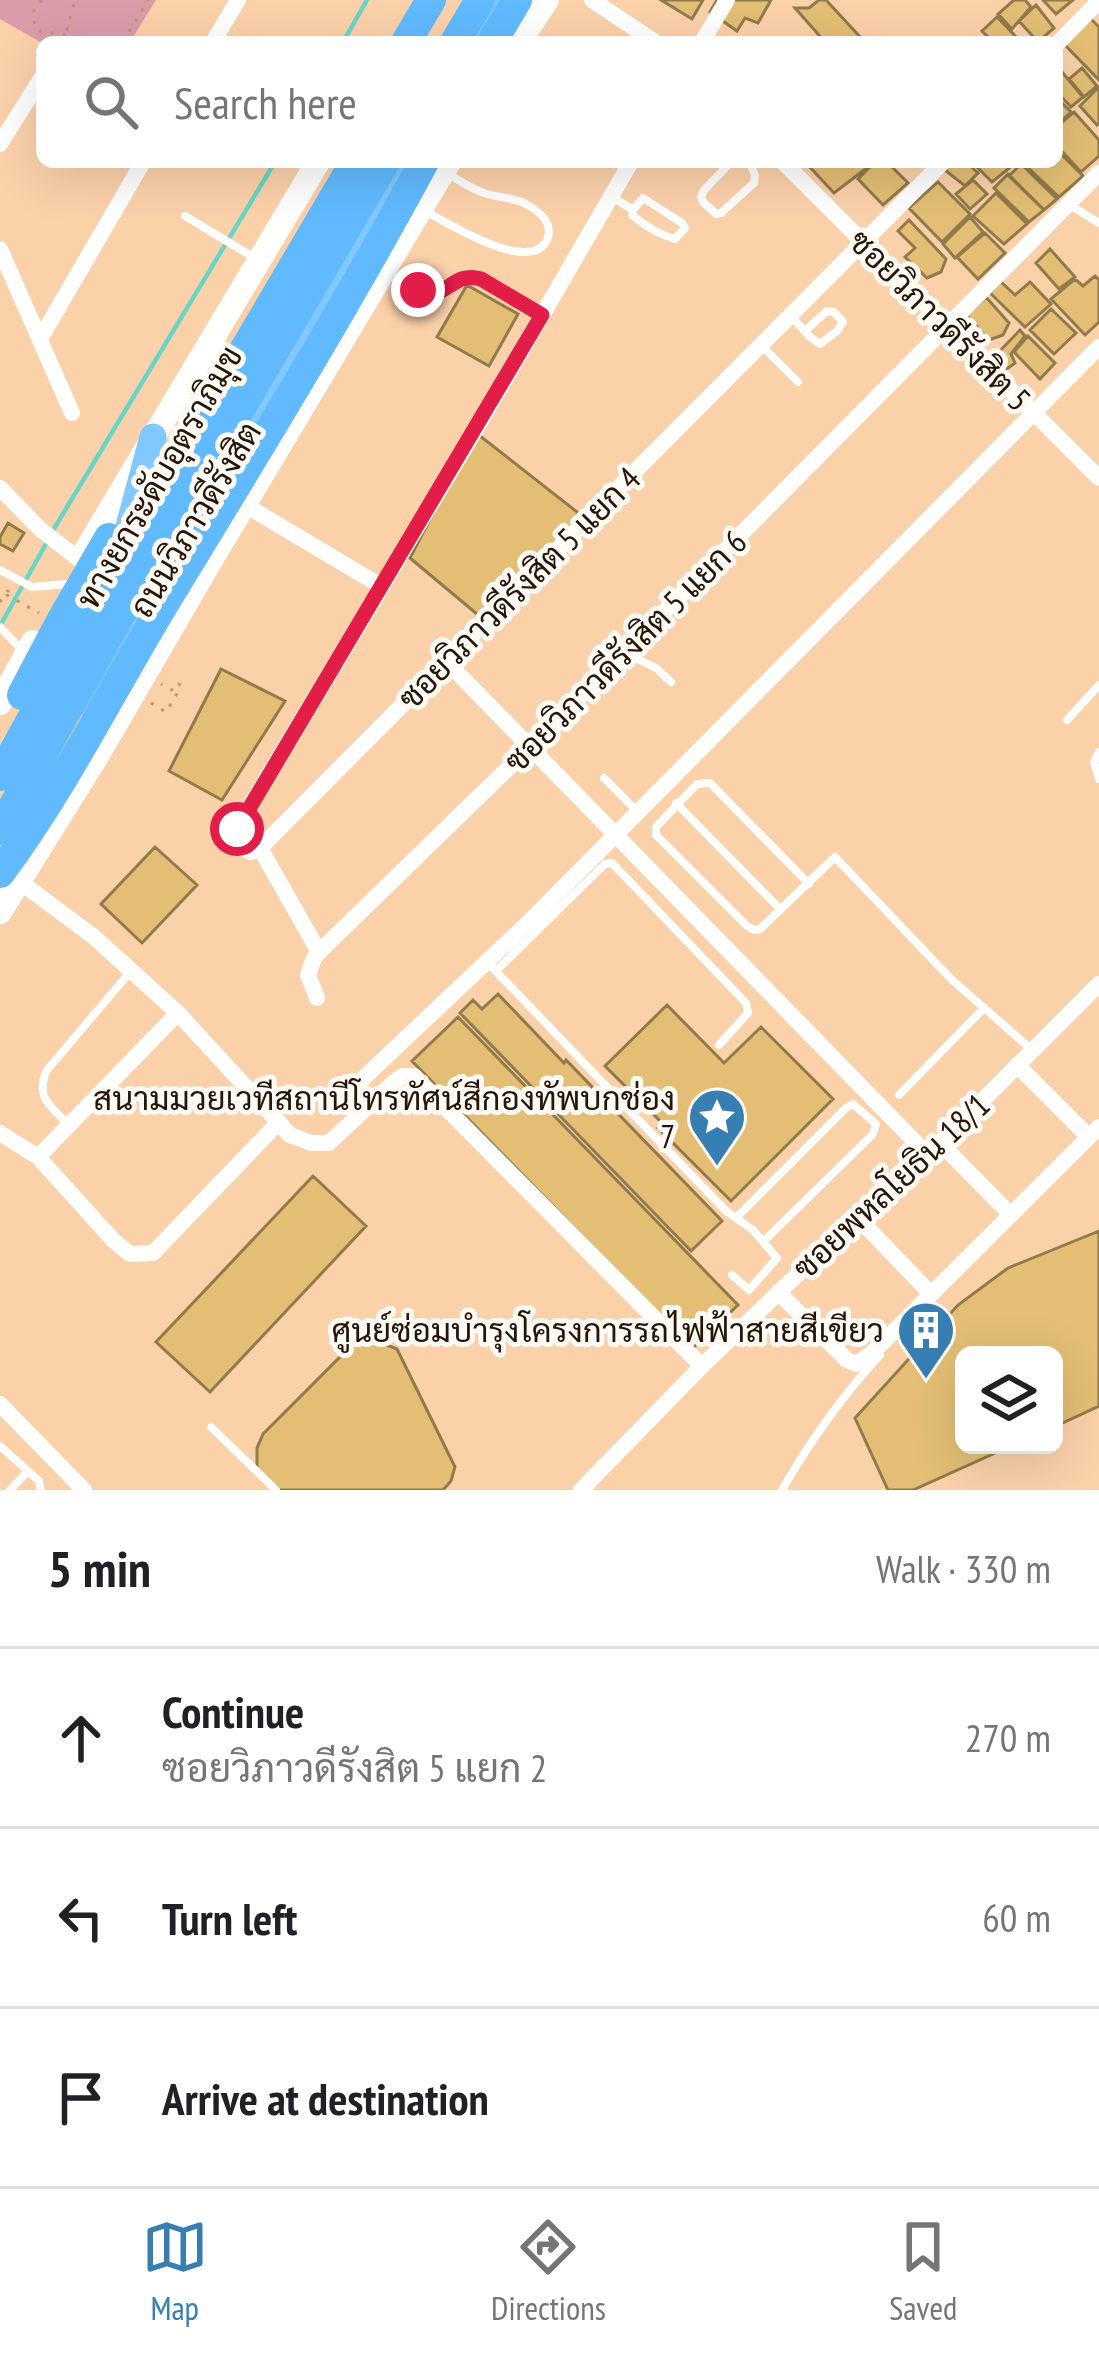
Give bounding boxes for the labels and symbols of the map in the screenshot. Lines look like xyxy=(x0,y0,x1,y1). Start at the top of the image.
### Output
street label: ซอยวิภาวดีรังสิต 5 xyxy=(840,220,1040,420)
route end xyxy=(391,263,445,317)
street label: ทางยกระดับอุตราภิมุข xyxy=(66,338,253,617)
street label: ถนนวิภาวดีรังสิต xyxy=(119,413,270,625)
street label: ซอยวิภาวดีรังสิต 5 แยก 4 xyxy=(388,457,649,718)
street label: ซอยวิภาวดีรังสิต 5 แยก 6 xyxy=(494,520,755,781)
route start xyxy=(210,802,264,856)
place label: สนามมวยเวทีสถานีโทรทัศน์สีกองทัพบกช่อง 7 xyxy=(93,1076,675,1157)
street label: ซอยพหลโยธิน 18/1 xyxy=(783,1083,998,1288)
place icon: สนามมวยเวทีสถานีโทรทัศน์สีกองทัพบกช่อง 7 xyxy=(686,1086,748,1168)
building icon: ศูนย์ซ่อมบำรุงโครงการรถไฟฟ้าสายสีเขียว xyxy=(895,1299,957,1381)
place label: ศูนย์ซ่อมบำรุงโครงการรถไฟฟ้าสายสีเขียว xyxy=(331,1308,884,1353)

